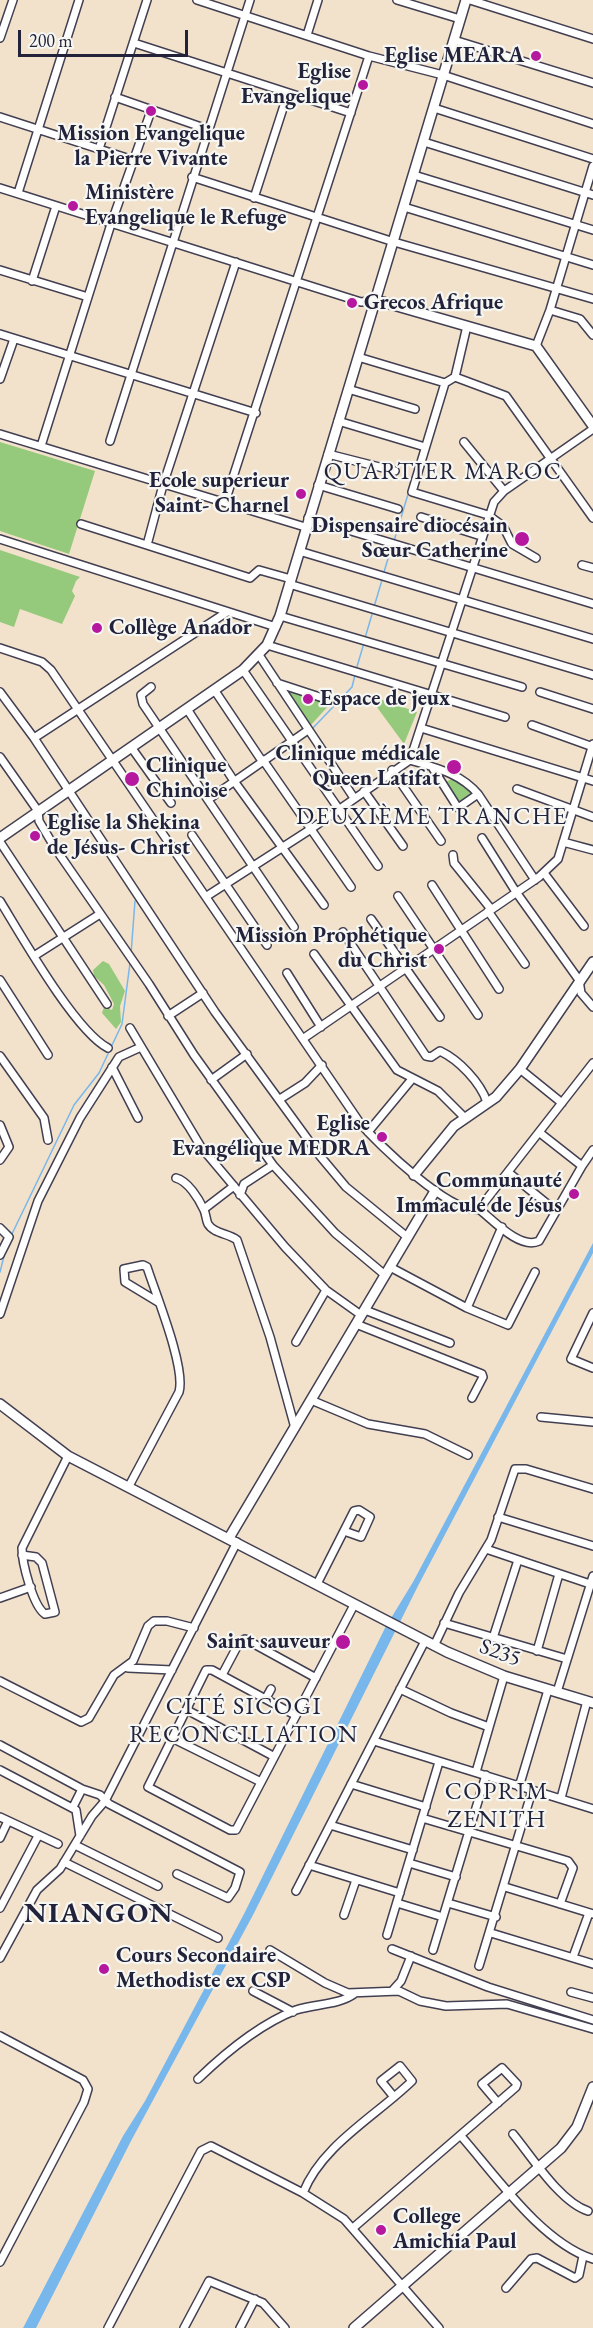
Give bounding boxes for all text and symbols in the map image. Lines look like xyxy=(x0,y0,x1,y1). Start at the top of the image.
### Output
scale bar xyxy=(21,18,190,56)
text: 200 m xyxy=(29,29,73,52)
place label: Eglise MEARA xyxy=(384,43,524,69)
marker: Eglise MEARA xyxy=(529,49,543,63)
place label: Eglise Evangelique xyxy=(241,59,351,110)
marker: Eglise Evangelique xyxy=(356,78,370,92)
marker: Mission Evangelique la Pierre Vivante xyxy=(144,104,158,118)
place label: Mission Evangelique la Pierre Vivante xyxy=(57,121,245,172)
place label: Ministère Evangelique le Refuge xyxy=(85,180,286,231)
marker: Ministère Evangelique le Refuge xyxy=(66,199,80,213)
place label: Grecos Afrique xyxy=(364,290,503,316)
marker: Grecos Afrique xyxy=(345,296,359,310)
district label: QUARTIER MAROC xyxy=(324,458,562,486)
place label: Ecole superieur Saint- Charnel xyxy=(149,468,289,520)
marker: Ecole superieur Saint- Charnel xyxy=(294,487,308,501)
place label: Dispensaire diocésain Sœur Catherine xyxy=(311,513,508,564)
marker: Dispensaire diocésain Sœur Catherine xyxy=(513,530,531,548)
place label: Collège Anador xyxy=(109,615,252,641)
marker: Collège Anador xyxy=(90,621,104,635)
place label: Espace de jeux xyxy=(320,686,450,712)
marker: Espace de jeux xyxy=(301,692,315,706)
place label: Clinique médicale Queen Latifat xyxy=(275,741,440,792)
place label: Clinique Chinoise xyxy=(146,753,227,804)
marker: Clinique médicale Queen Latifat xyxy=(445,758,463,776)
marker: Clinique Chinoise xyxy=(123,770,141,788)
district label: DEUXIÈME TRANCHE xyxy=(296,803,568,831)
place label: Eglise la Shekina de Jésus- Christ xyxy=(47,810,200,861)
marker: Eglise la Shekina de Jésus- Christ xyxy=(28,829,42,843)
place label: Mission Prophétique du Christ xyxy=(235,923,427,974)
marker: Mission Prophétique du Christ xyxy=(432,942,446,956)
place label: Eglise Evangélique MEDRA xyxy=(172,1111,370,1162)
marker: Eglise Evangélique MEDRA xyxy=(375,1130,389,1144)
place label: Communauté Immaculé de Jésus xyxy=(396,1168,562,1220)
marker: Communauté Immaculé de Jésus xyxy=(567,1187,581,1201)
place label: Saint sauveur xyxy=(207,1629,330,1655)
marker: Saint sauveur xyxy=(334,1633,352,1651)
street label: S235 xyxy=(476,1633,524,1673)
district label: CITÉ SICOGI RECONCILIATION xyxy=(129,1693,359,1749)
district label: COPRIM ZENITH xyxy=(445,1778,549,1834)
district label: NIANGON xyxy=(24,1897,174,1931)
place label: Cours Secondaire Methodiste ex CSP xyxy=(116,1943,291,1994)
marker: Cours Secondaire Methodiste ex CSP xyxy=(97,1962,111,1976)
place label: College Amichia Paul xyxy=(393,2204,516,2256)
marker: College Amichia Paul xyxy=(374,2223,388,2237)

